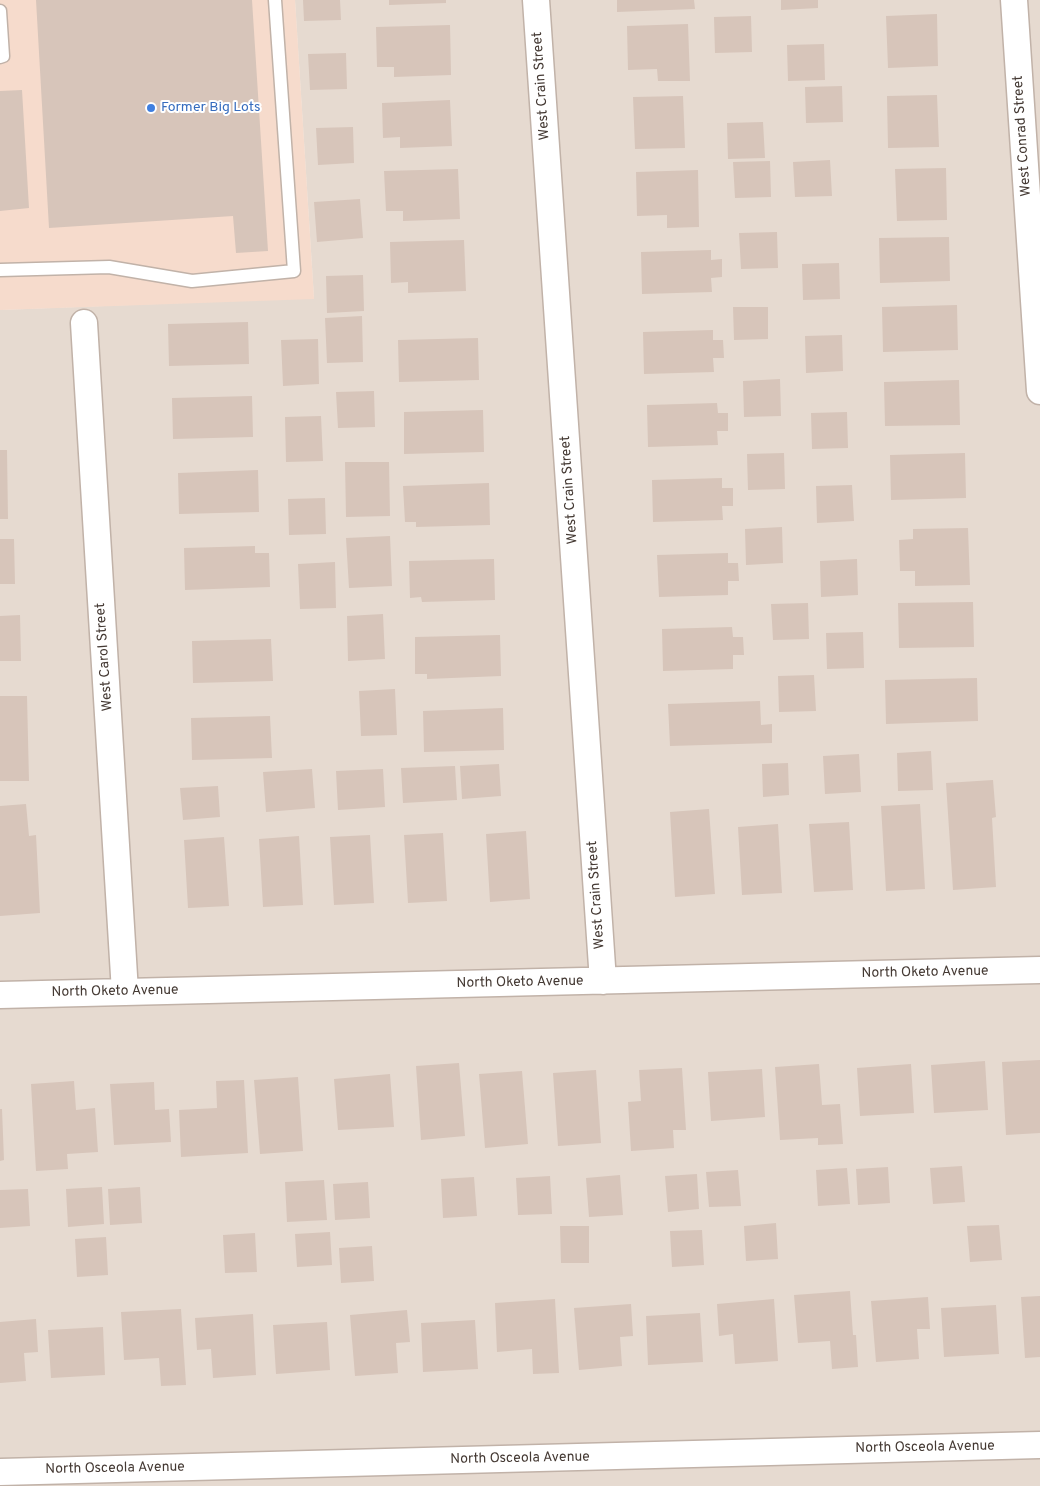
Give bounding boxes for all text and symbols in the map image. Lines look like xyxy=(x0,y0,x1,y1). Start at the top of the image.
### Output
street label: West Crain Street xyxy=(530,31,554,141)
street label: West Conrad Street xyxy=(1010,75,1036,197)
place label: Former Big Lots xyxy=(161,100,260,116)
marker: Former Big Lots xyxy=(145,102,157,114)
street label: West Crain Street xyxy=(558,435,582,545)
street label: West Carol Street xyxy=(93,602,117,712)
street label: West Crain Street xyxy=(585,840,609,950)
street label: North Oketo Avenue xyxy=(861,963,989,983)
street label: North Oketo Avenue xyxy=(456,973,584,993)
street label: North Oketo Avenue xyxy=(51,982,179,1002)
street label: North Osceola Avenue xyxy=(855,1438,995,1458)
street label: North Osceola Avenue xyxy=(450,1449,590,1469)
street label: North Osceola Avenue xyxy=(45,1459,185,1479)

